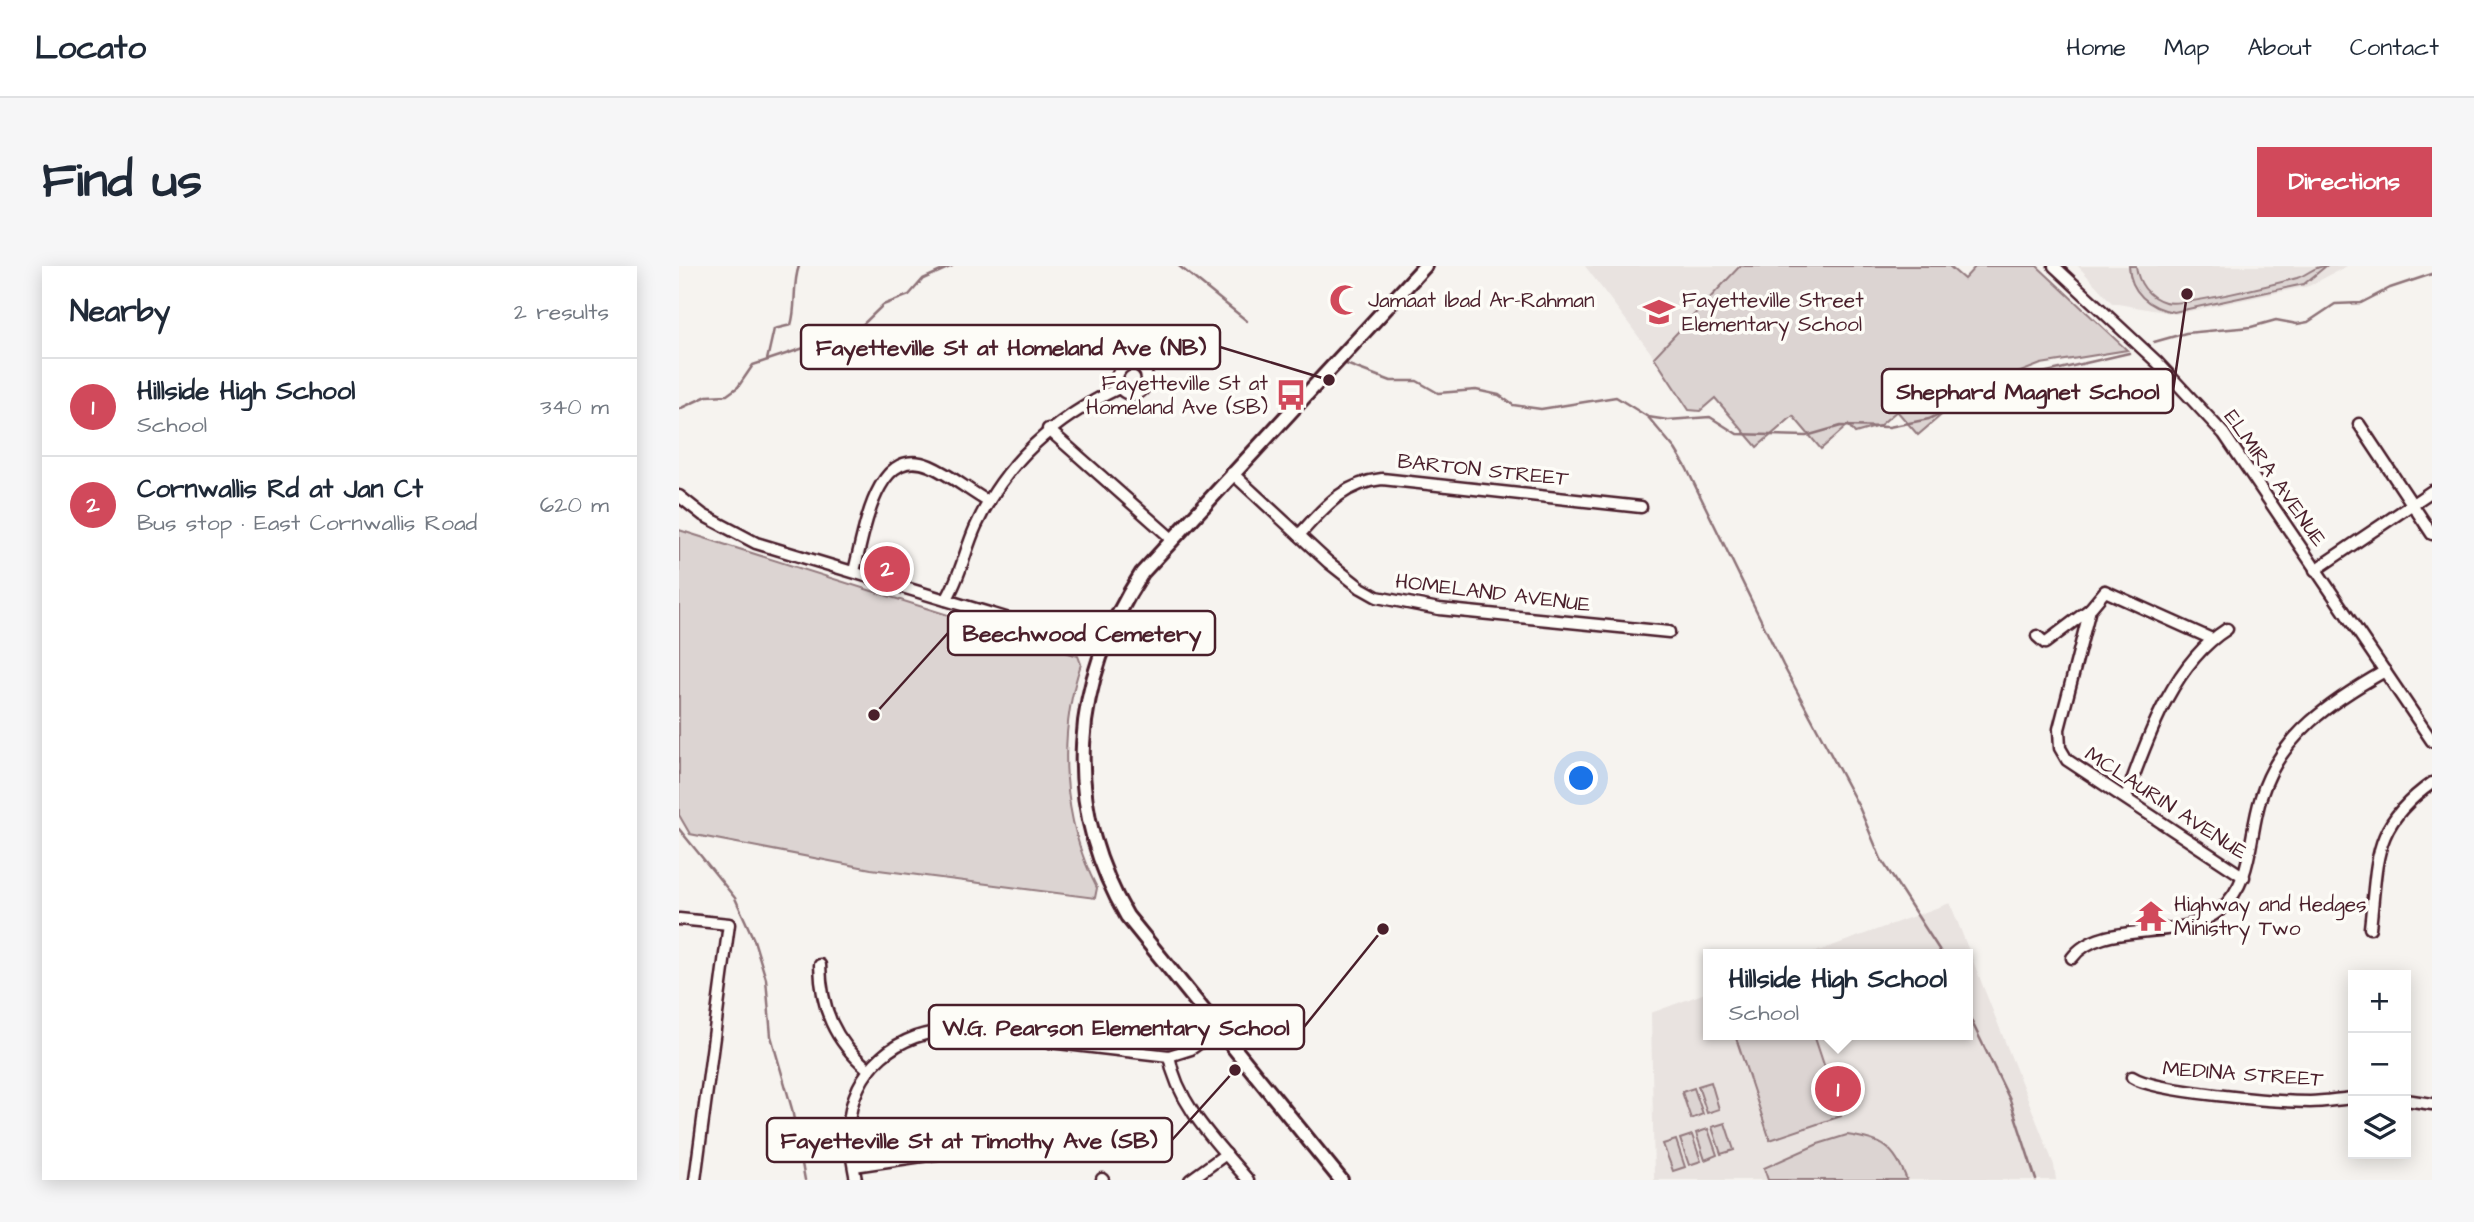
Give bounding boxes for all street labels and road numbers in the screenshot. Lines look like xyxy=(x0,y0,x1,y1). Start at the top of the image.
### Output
street label: ELMIRA AVENUE xyxy=(2217,404,2333,553)
street label: BARTON STREET xyxy=(1396,447,1571,493)
street label: HOMELAND AVENUE xyxy=(1394,567,1593,619)
street label: MCLAURIN AVENUE xyxy=(2079,740,2253,867)
street label: MEDINA STREET xyxy=(2162,1054,2325,1094)

